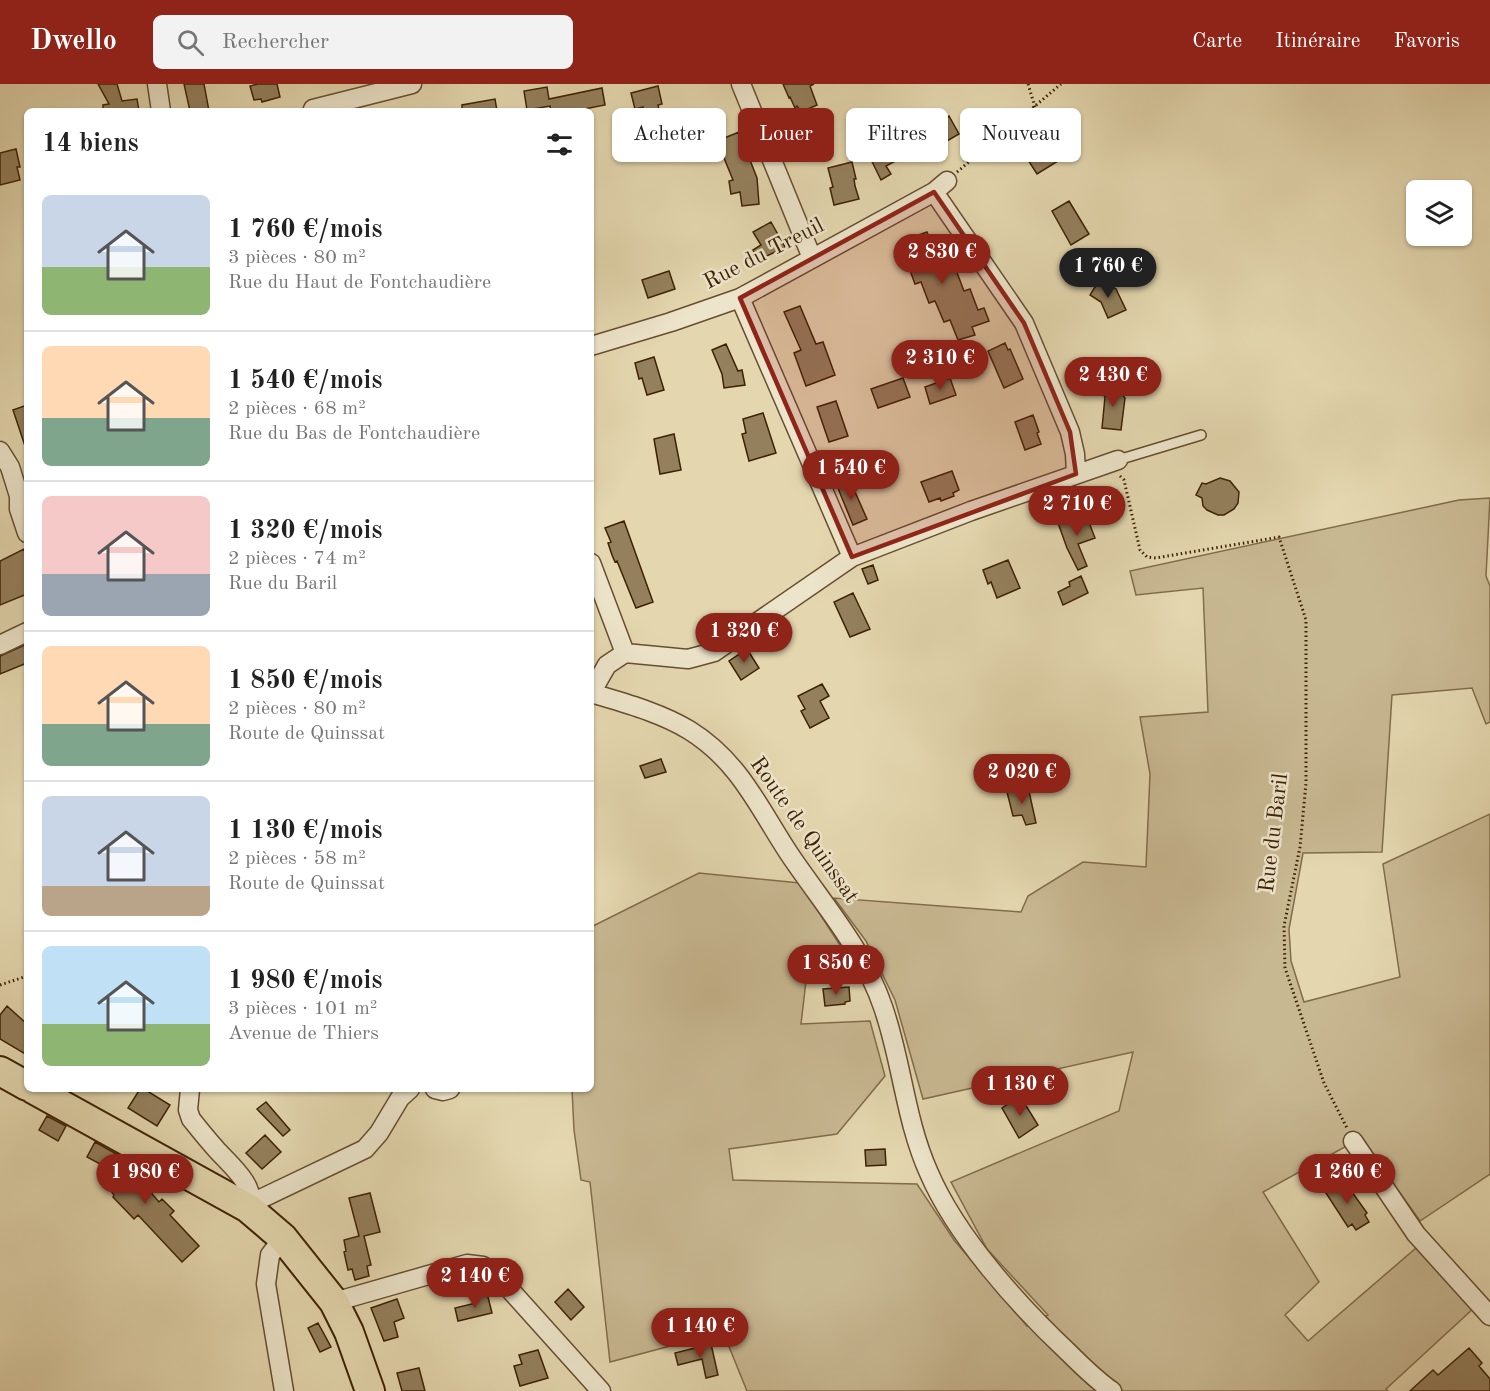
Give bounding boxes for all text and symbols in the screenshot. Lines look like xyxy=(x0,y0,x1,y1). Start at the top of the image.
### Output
search box xyxy=(153,15,573,69)
icon: search xyxy=(174,26,207,59)
text: Dwello xyxy=(30,28,117,56)
text: Rechercher xyxy=(222,31,329,53)
text: Carte xyxy=(1192,31,1242,52)
text: Itinéraire xyxy=(1275,31,1361,52)
text: Favoris xyxy=(1394,31,1460,52)
chip: Acheter xyxy=(612,108,726,162)
chip: Louer xyxy=(738,108,834,162)
chip: Filtres xyxy=(846,108,948,162)
chip: Nouveau xyxy=(960,108,1081,162)
icon: filters xyxy=(543,128,576,161)
text: 14 biens xyxy=(42,131,139,157)
map controls xyxy=(1406,180,1472,246)
button: layers xyxy=(1406,180,1472,246)
street label: Rue du Treuil xyxy=(700,214,828,294)
text: 1 760 €/mois xyxy=(228,217,382,243)
icon: home xyxy=(90,219,162,291)
pin: 2 830 € xyxy=(887,234,997,285)
text: 2 830 € xyxy=(907,243,977,263)
text: 3 pièces · 80 m² xyxy=(228,248,366,268)
pin: 1 760 € xyxy=(1053,248,1163,299)
text: 1 760 € xyxy=(1073,257,1143,277)
text: Rue du Haut de Fontchaudière xyxy=(228,273,491,293)
pin: 2 310 € xyxy=(885,340,995,391)
text: 2 310 € xyxy=(905,349,975,369)
pin: 2 430 € xyxy=(1058,357,1168,408)
text: 2 430 € xyxy=(1078,366,1148,386)
text: 1 540 €/mois xyxy=(228,368,382,394)
icon: home xyxy=(90,370,162,442)
text: 2 pièces · 68 m² xyxy=(228,399,366,419)
text: Rue du Bas de Fontchaudière xyxy=(228,424,480,444)
pin: 1 540 € xyxy=(796,450,906,501)
text: 1 540 € xyxy=(816,459,886,479)
pin: 2 710 € xyxy=(1022,486,1132,537)
text: 2 710 € xyxy=(1042,495,1112,515)
text: 1 320 €/mois xyxy=(228,518,382,544)
icon: home xyxy=(90,520,162,592)
text: 2 pièces · 74 m² xyxy=(228,549,366,569)
text: Rue du Baril xyxy=(228,574,337,594)
pin: 1 320 € xyxy=(689,613,799,664)
text: 1 320 € xyxy=(709,622,779,642)
text: 1 850 €/mois xyxy=(228,668,382,694)
icon: home xyxy=(90,670,162,742)
text: 2 pièces · 80 m² xyxy=(228,699,366,719)
text: Route de Quinssat xyxy=(228,724,385,744)
street label: Route de Quinssat xyxy=(745,753,863,907)
pin: 2 020 € xyxy=(967,754,1077,805)
text: 2 020 € xyxy=(987,763,1057,783)
street label: Rue du Baril xyxy=(1256,772,1292,894)
text: 1 130 €/mois xyxy=(228,818,382,844)
icon: home xyxy=(90,820,162,892)
text: 2 pièces · 58 m² xyxy=(228,849,366,869)
text: Route de Quinssat xyxy=(228,874,385,894)
pin: 1 850 € xyxy=(781,945,891,996)
text: 1 850 € xyxy=(801,954,871,974)
text: 1 980 €/mois xyxy=(228,968,382,994)
icon: home xyxy=(90,970,162,1042)
text: 3 pièces · 101 m² xyxy=(228,999,377,1019)
text: Avenue de Thiers xyxy=(228,1024,379,1044)
pin: 1 130 € xyxy=(965,1066,1075,1117)
text: 1 130 € xyxy=(985,1075,1055,1095)
pin: 1 980 € xyxy=(90,1154,200,1205)
pin: 1 260 € xyxy=(1292,1154,1402,1205)
text: 1 980 € xyxy=(110,1163,180,1183)
text: 1 260 € xyxy=(1312,1163,1382,1183)
pin: 2 140 € xyxy=(420,1258,530,1309)
text: 2 140 € xyxy=(440,1267,510,1287)
pin: 1 140 € xyxy=(645,1308,755,1359)
text: 1 140 € xyxy=(665,1317,735,1337)

